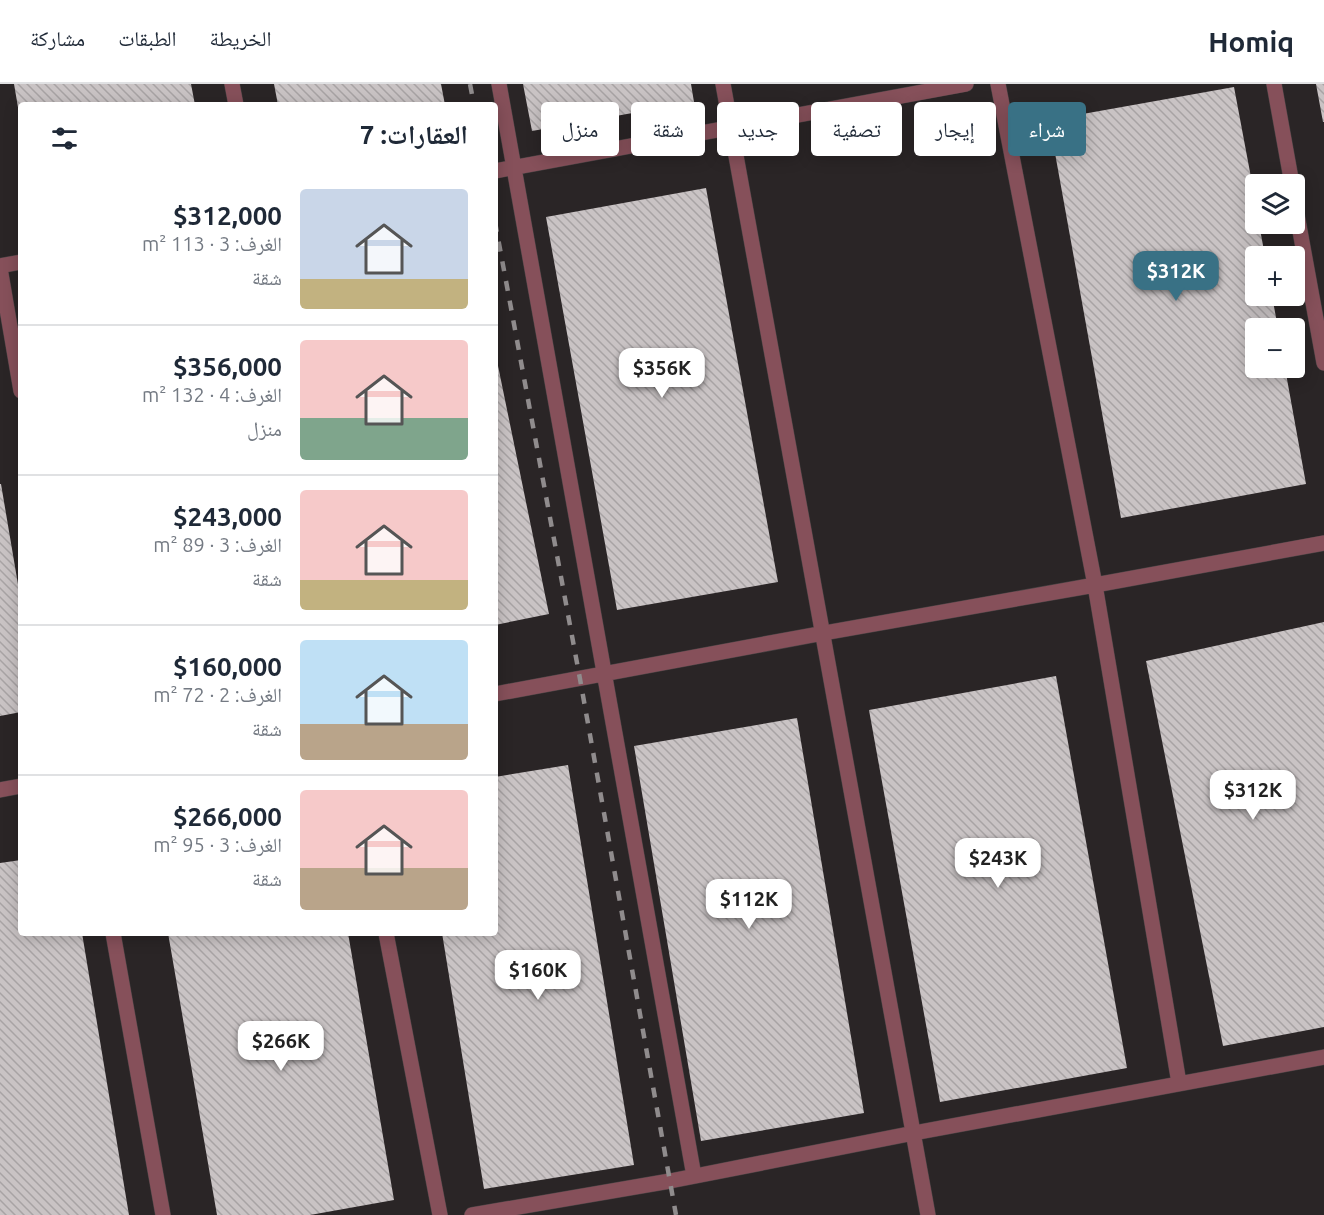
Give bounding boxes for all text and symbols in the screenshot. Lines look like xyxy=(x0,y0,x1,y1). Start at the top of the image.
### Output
text: مشاركة xyxy=(30,26,85,50)
text: الطبقات xyxy=(118,26,177,50)
text: الخريطة xyxy=(210,26,271,50)
text: Homiq xyxy=(1208,26,1294,57)
chip: منزل xyxy=(541,102,619,156)
chip: شقة xyxy=(631,102,705,156)
chip: جديد xyxy=(717,102,799,156)
chip: تصفية xyxy=(811,102,902,156)
chip: إيجار xyxy=(914,102,996,156)
chip: شراء xyxy=(1008,102,1086,156)
text: العقارات: 7 xyxy=(360,120,468,149)
icon: filters xyxy=(48,122,81,155)
map controls xyxy=(1245,174,1305,378)
button: layers xyxy=(1245,174,1305,234)
text: $312,000 xyxy=(173,201,282,230)
icon: home xyxy=(348,213,420,285)
text: الغرف: 3 · 113 m² xyxy=(142,232,282,255)
button: + xyxy=(1245,246,1305,306)
pin: $312K xyxy=(1134,251,1218,302)
text: $312K xyxy=(1147,259,1205,282)
text: شقة xyxy=(252,266,282,289)
button: − xyxy=(1245,318,1305,378)
pin: $356K xyxy=(620,348,704,399)
text: $356,000 xyxy=(173,352,282,381)
text: $356K xyxy=(633,356,691,379)
icon: home xyxy=(348,364,420,436)
text: الغرف: 4 · 132 m² xyxy=(142,383,282,406)
text: منزل xyxy=(247,417,282,440)
text: $243,000 xyxy=(173,502,282,531)
icon: home xyxy=(348,514,420,586)
text: الغرف: 3 · 89 m² xyxy=(153,533,282,556)
text: شقة xyxy=(252,567,282,590)
text: $160,000 xyxy=(173,652,282,681)
icon: home xyxy=(348,664,420,736)
text: الغرف: 2 · 72 m² xyxy=(153,683,282,706)
text: شقة xyxy=(252,717,282,740)
pin: $312K xyxy=(1211,770,1295,821)
text: $312K xyxy=(1224,778,1282,801)
text: $266,000 xyxy=(173,802,282,831)
icon: home xyxy=(348,814,420,886)
text: الغرف: 3 · 95 m² xyxy=(153,833,282,856)
pin: $243K xyxy=(956,838,1040,889)
text: $243K xyxy=(969,846,1027,869)
text: شقة xyxy=(252,867,282,890)
pin: $112K xyxy=(707,879,791,930)
text: $112K xyxy=(720,887,778,910)
pin: $160K xyxy=(496,950,580,1001)
text: $160K xyxy=(509,958,567,981)
pin: $266K xyxy=(239,1021,323,1072)
text: $266K xyxy=(252,1029,310,1052)

